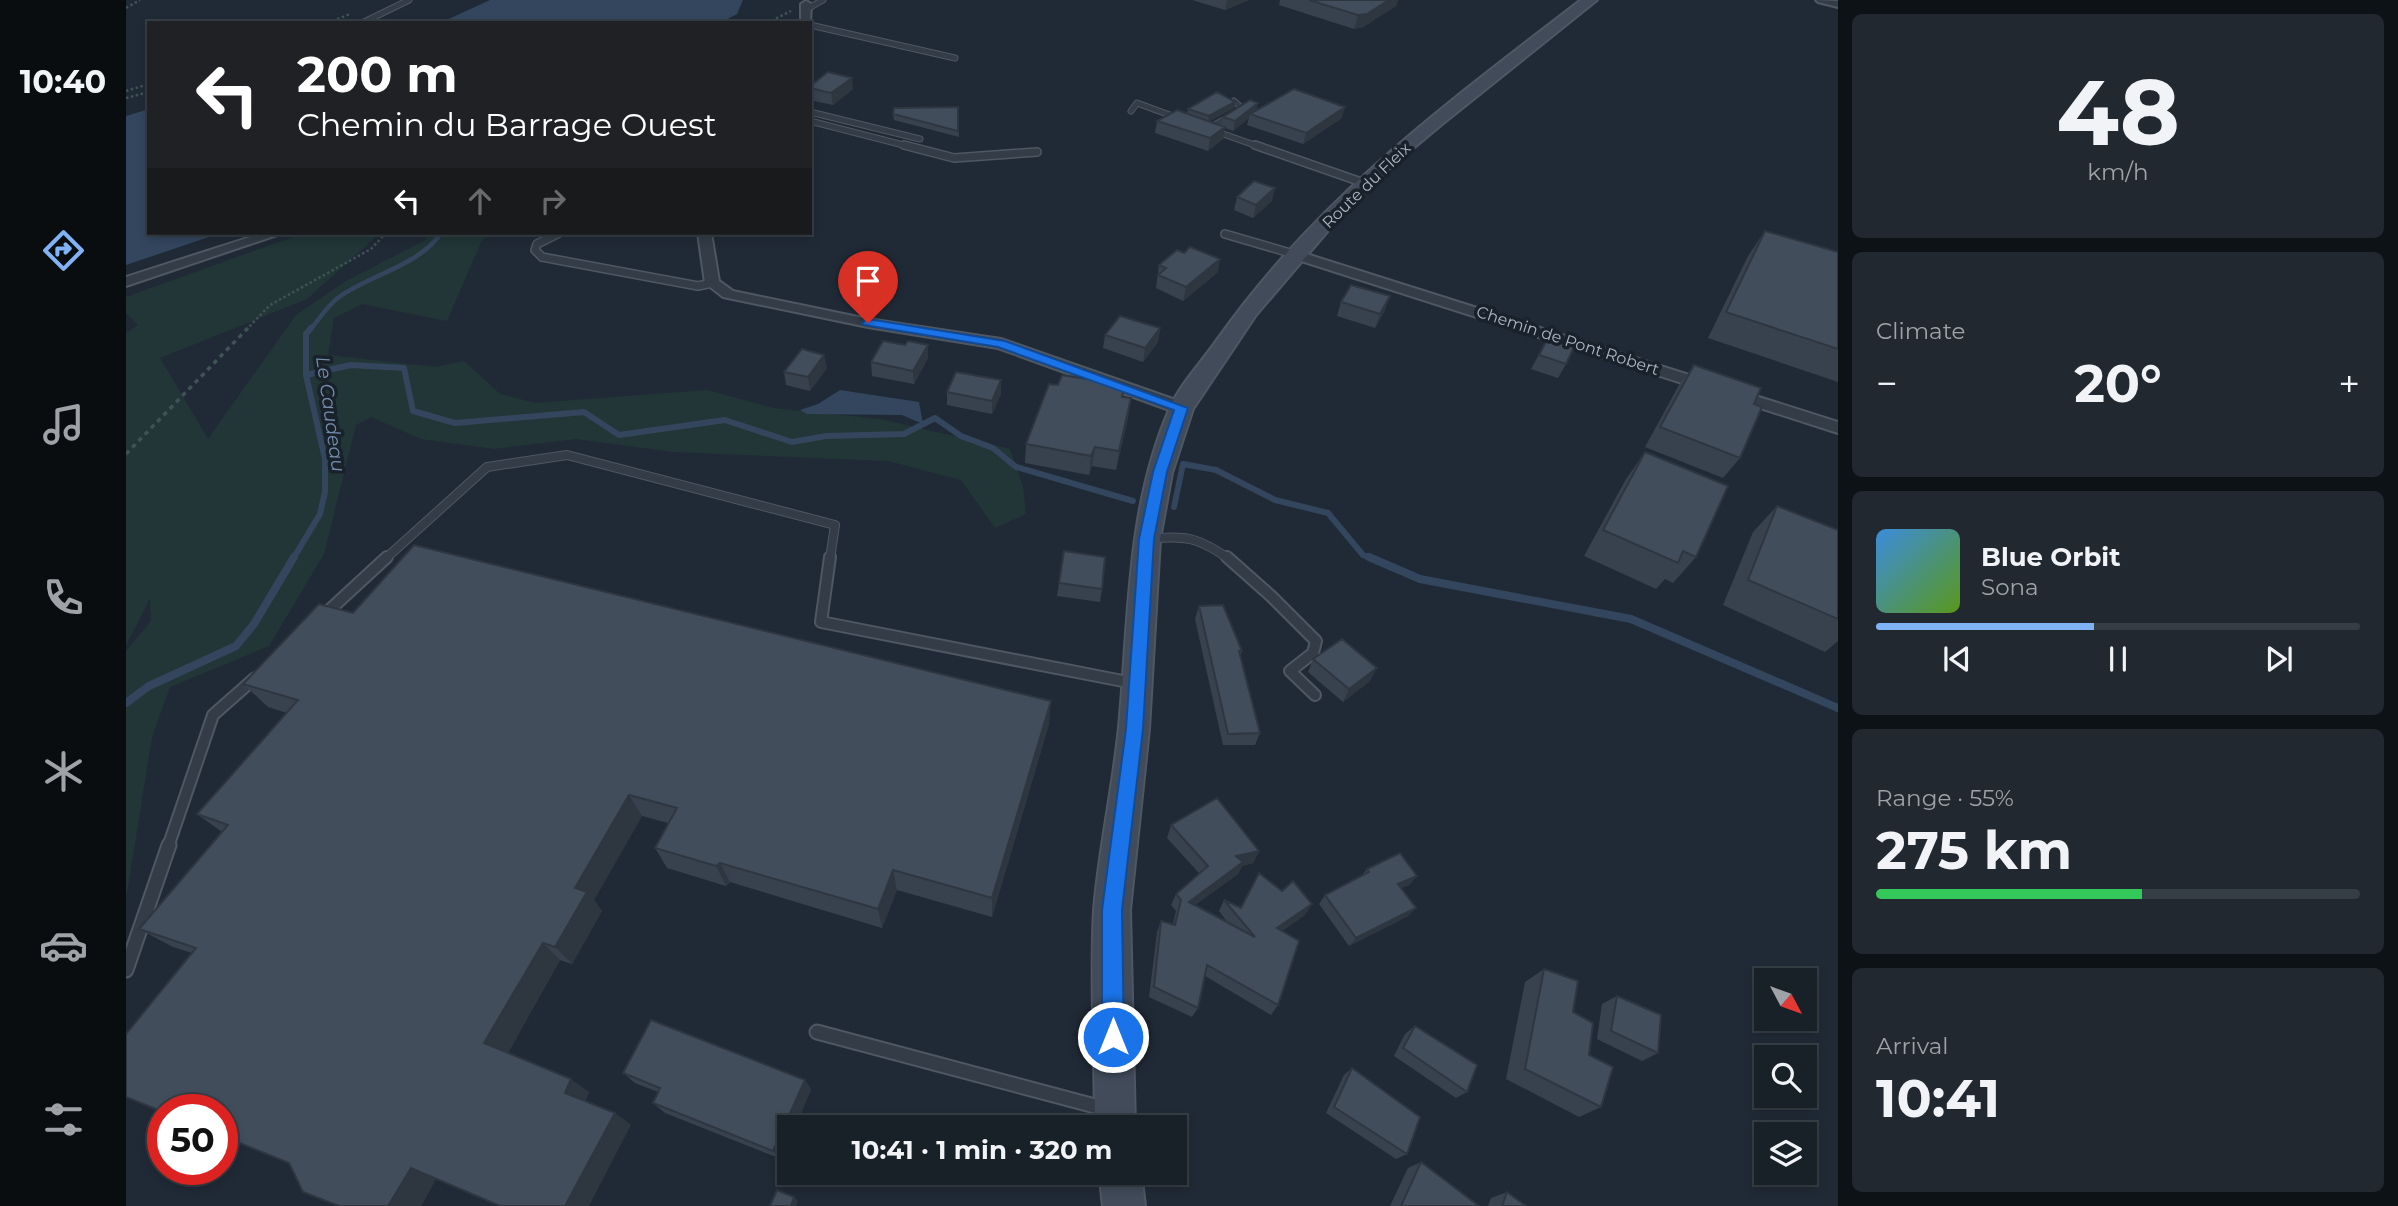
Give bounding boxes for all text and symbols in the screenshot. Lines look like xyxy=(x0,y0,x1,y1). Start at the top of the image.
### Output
text: 200 m xyxy=(297,45,458,104)
icon: left xyxy=(182,49,273,140)
text: 48 xyxy=(2056,57,2180,168)
text: 10:40 xyxy=(20,62,106,101)
text: Chemin du Barrage Ouest xyxy=(297,105,717,144)
street label: Route du Fleix xyxy=(1318,138,1415,232)
text: km/h xyxy=(2087,158,2149,186)
icon: left xyxy=(388,182,426,220)
icon: ahead xyxy=(461,182,499,220)
icon: right xyxy=(534,182,572,220)
icon: directions xyxy=(39,226,88,275)
pin xyxy=(838,251,898,323)
icon: arrive xyxy=(849,262,887,300)
street label: Chemin de Pont Robert xyxy=(1474,302,1662,379)
text: Climate xyxy=(1876,317,1965,345)
text: 20° xyxy=(2074,352,2162,415)
water label: Le Caudeau xyxy=(311,355,350,473)
text: − xyxy=(1876,360,1898,407)
text: + xyxy=(2338,360,2360,407)
icon: music xyxy=(39,400,88,449)
text: Blue Orbit xyxy=(1981,541,2120,573)
icon: phone xyxy=(39,573,88,622)
text: Sona xyxy=(1981,573,2039,601)
icon: previous xyxy=(1938,640,1976,678)
icon: pause xyxy=(2099,640,2137,678)
icon: next xyxy=(2260,640,2298,678)
icon: climate xyxy=(39,747,88,796)
text: Range · 55% xyxy=(1876,784,2014,812)
text: 275 km xyxy=(1876,819,2072,882)
icon: car xyxy=(39,921,88,970)
north arrow xyxy=(1754,968,1816,1031)
map controls xyxy=(1754,968,1817,1185)
position arrow xyxy=(1076,1000,1150,1074)
text: Arrival xyxy=(1876,1032,1949,1060)
button: search xyxy=(1754,1045,1817,1108)
text: 10:41 xyxy=(1876,1067,2000,1130)
speed limit sign: 50 xyxy=(147,1094,238,1185)
icon: filters xyxy=(39,1095,88,1144)
button: layers xyxy=(1754,1122,1817,1185)
text: 10:41 · 1 min · 320 m xyxy=(852,1134,1112,1166)

